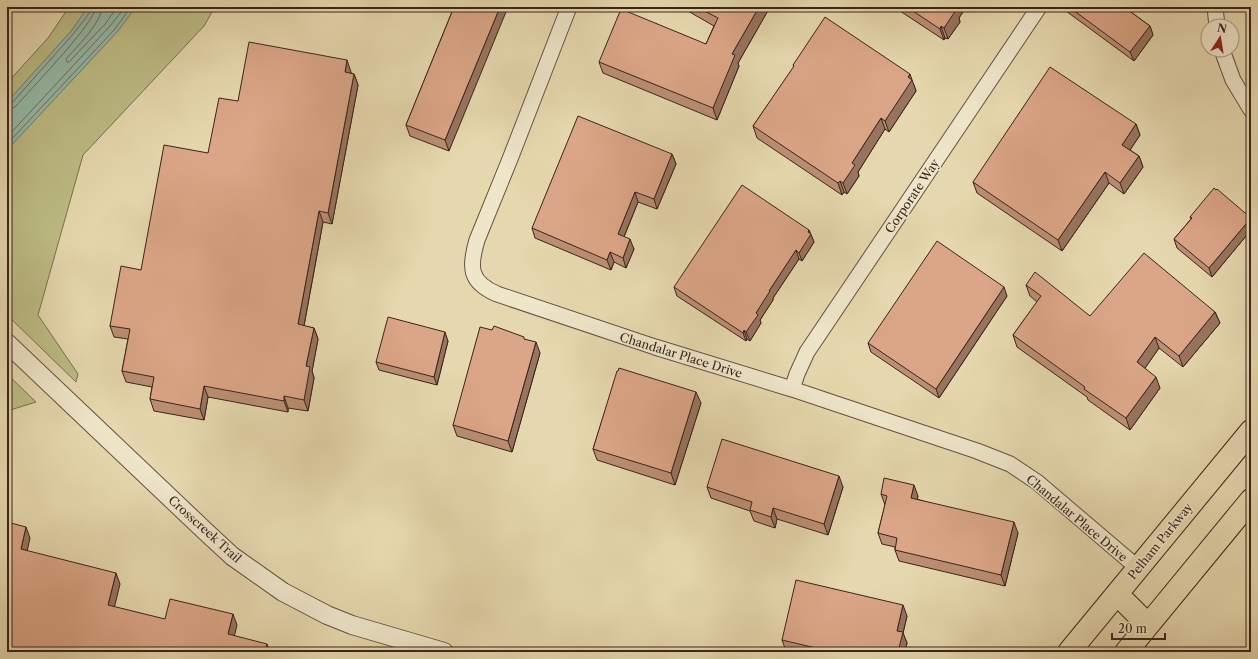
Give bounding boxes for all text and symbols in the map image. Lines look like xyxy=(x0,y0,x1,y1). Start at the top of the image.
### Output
north arrow xyxy=(1200,18,1240,58)
text: N xyxy=(1216,20,1229,36)
street label: Corporate Way xyxy=(882,156,943,236)
street label: Chandalar Place Drive xyxy=(618,329,744,381)
street label: Chandalar Place Drive xyxy=(1023,471,1131,565)
street label: Crosscreek Trail xyxy=(165,492,245,566)
street label: Pelham Parkway xyxy=(1125,499,1196,582)
scale bar xyxy=(1112,615,1165,641)
text: 20 m xyxy=(1118,621,1147,636)

